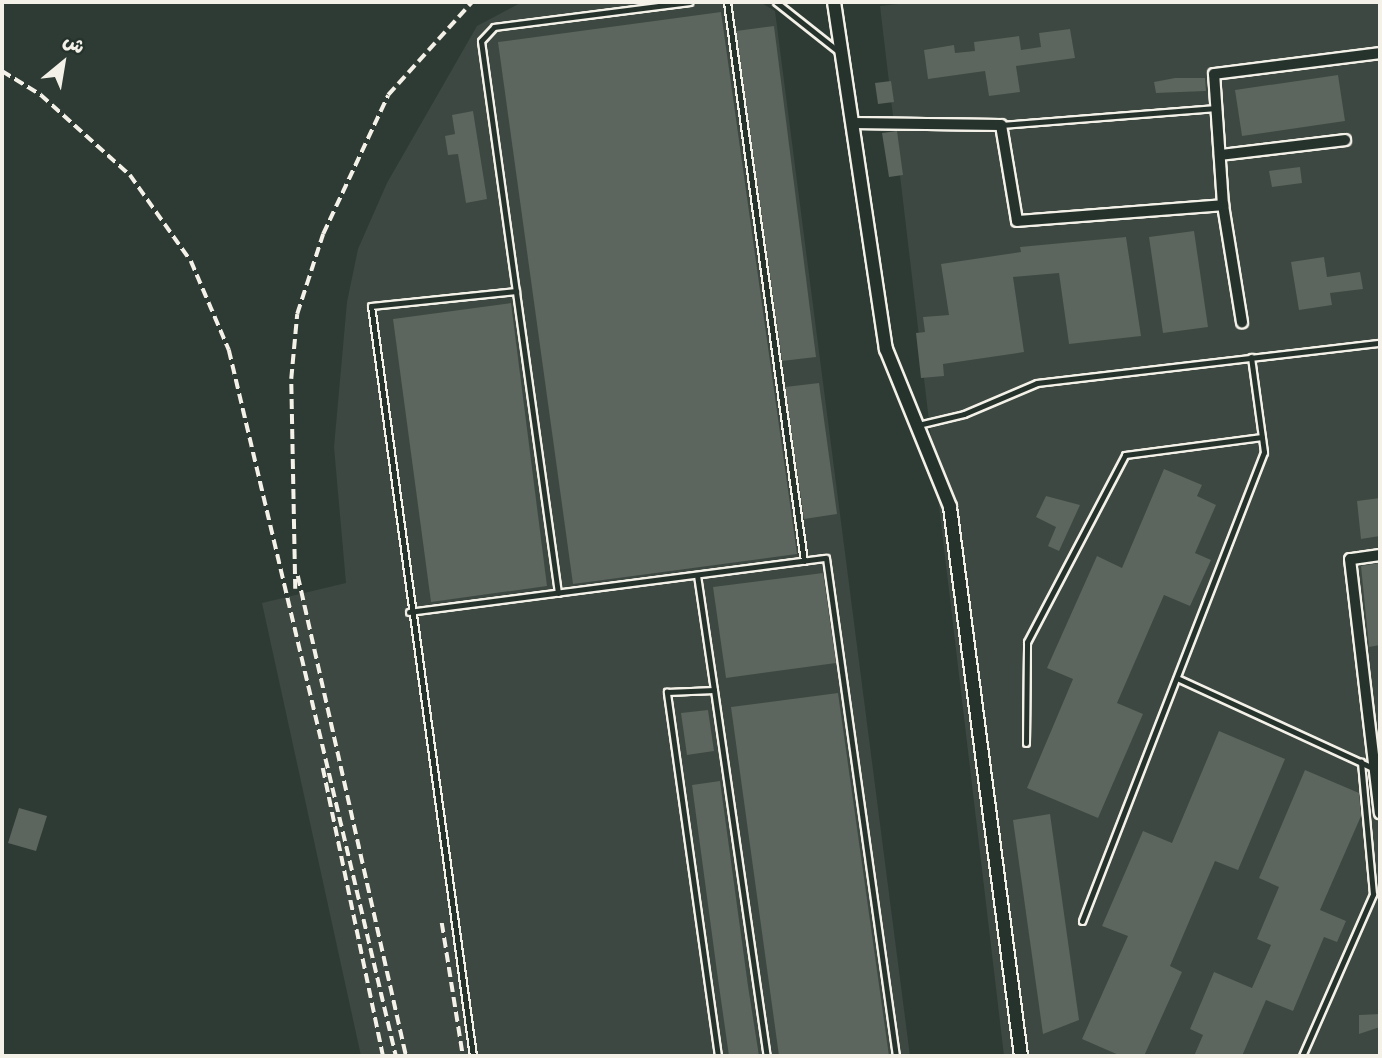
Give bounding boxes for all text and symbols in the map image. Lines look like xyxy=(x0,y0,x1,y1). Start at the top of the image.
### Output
north arrow xyxy=(28,28,98,98)
text: ش xyxy=(59,29,89,60)

